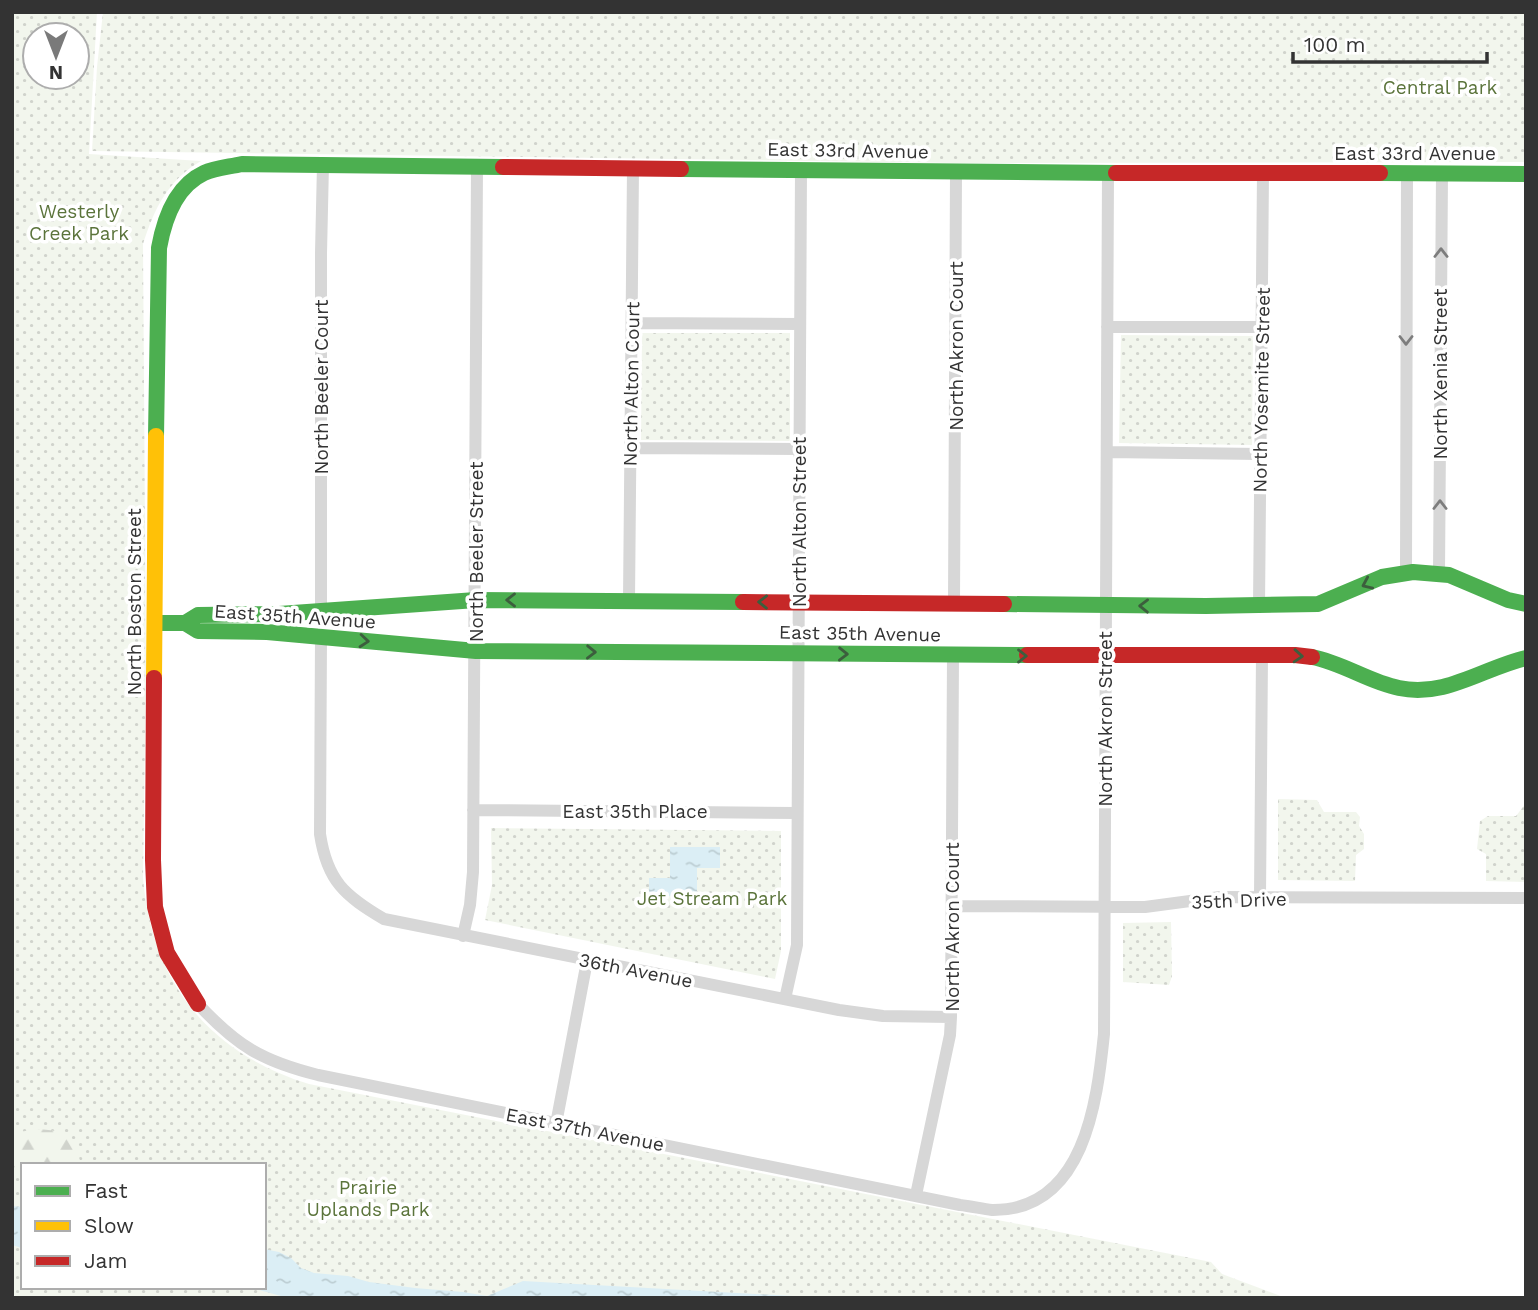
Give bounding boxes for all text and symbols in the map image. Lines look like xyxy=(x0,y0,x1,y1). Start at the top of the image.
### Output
north arrow xyxy=(21,21,91,91)
scale bar xyxy=(1293,21,1487,65)
text: 100 m xyxy=(1304,32,1366,57)
text: N xyxy=(49,61,63,84)
park label: Central Park xyxy=(1383,76,1497,99)
street label: East 33rd Avenue xyxy=(767,138,929,163)
street label: East 33rd Avenue xyxy=(1334,142,1496,165)
park label: Westerly Creek Park xyxy=(29,200,129,245)
one-way arrow xyxy=(1433,247,1449,258)
street label: North Akron Court xyxy=(945,261,968,431)
street label: North Yosemite Street xyxy=(1248,287,1275,493)
street label: North Xenia Street xyxy=(1429,289,1452,459)
street label: North Beeler Court xyxy=(310,300,333,474)
street label: North Alton Court xyxy=(619,301,644,467)
one-way arrow xyxy=(1398,335,1414,346)
street label: North Alton Street xyxy=(788,437,811,607)
street label: North Beeler Street xyxy=(465,462,488,642)
one-way arrow xyxy=(1432,499,1448,510)
street label: North Boston Street xyxy=(123,508,146,696)
one-way arrow xyxy=(1362,576,1374,590)
one-way arrow xyxy=(505,592,516,608)
one-way arrow xyxy=(757,594,768,609)
one-way arrow xyxy=(1138,598,1149,614)
street label: East 35th Avenue xyxy=(213,599,377,634)
street label: East 35th Avenue xyxy=(779,621,941,646)
street label: North Akron Street xyxy=(1094,631,1117,807)
one-way arrow xyxy=(359,633,370,648)
one-way arrow xyxy=(586,644,597,660)
one-way arrow xyxy=(838,646,849,662)
one-way arrow xyxy=(1017,648,1027,664)
one-way arrow xyxy=(1293,648,1304,663)
street label: East 35th Place xyxy=(562,800,708,823)
street label: North Akron Court xyxy=(941,842,964,1012)
park label: Jet Stream Park xyxy=(637,887,787,910)
street label: 35th Drive xyxy=(1191,887,1287,914)
street label: 36th Avenue xyxy=(577,948,695,993)
street label: East 37th Avenue xyxy=(504,1103,666,1156)
legend xyxy=(21,1163,266,1289)
park label: Prairie Uplands Park xyxy=(307,1176,430,1221)
text: Fast xyxy=(84,1178,128,1203)
text: Slow xyxy=(84,1213,134,1238)
text: Jam xyxy=(84,1248,127,1273)

